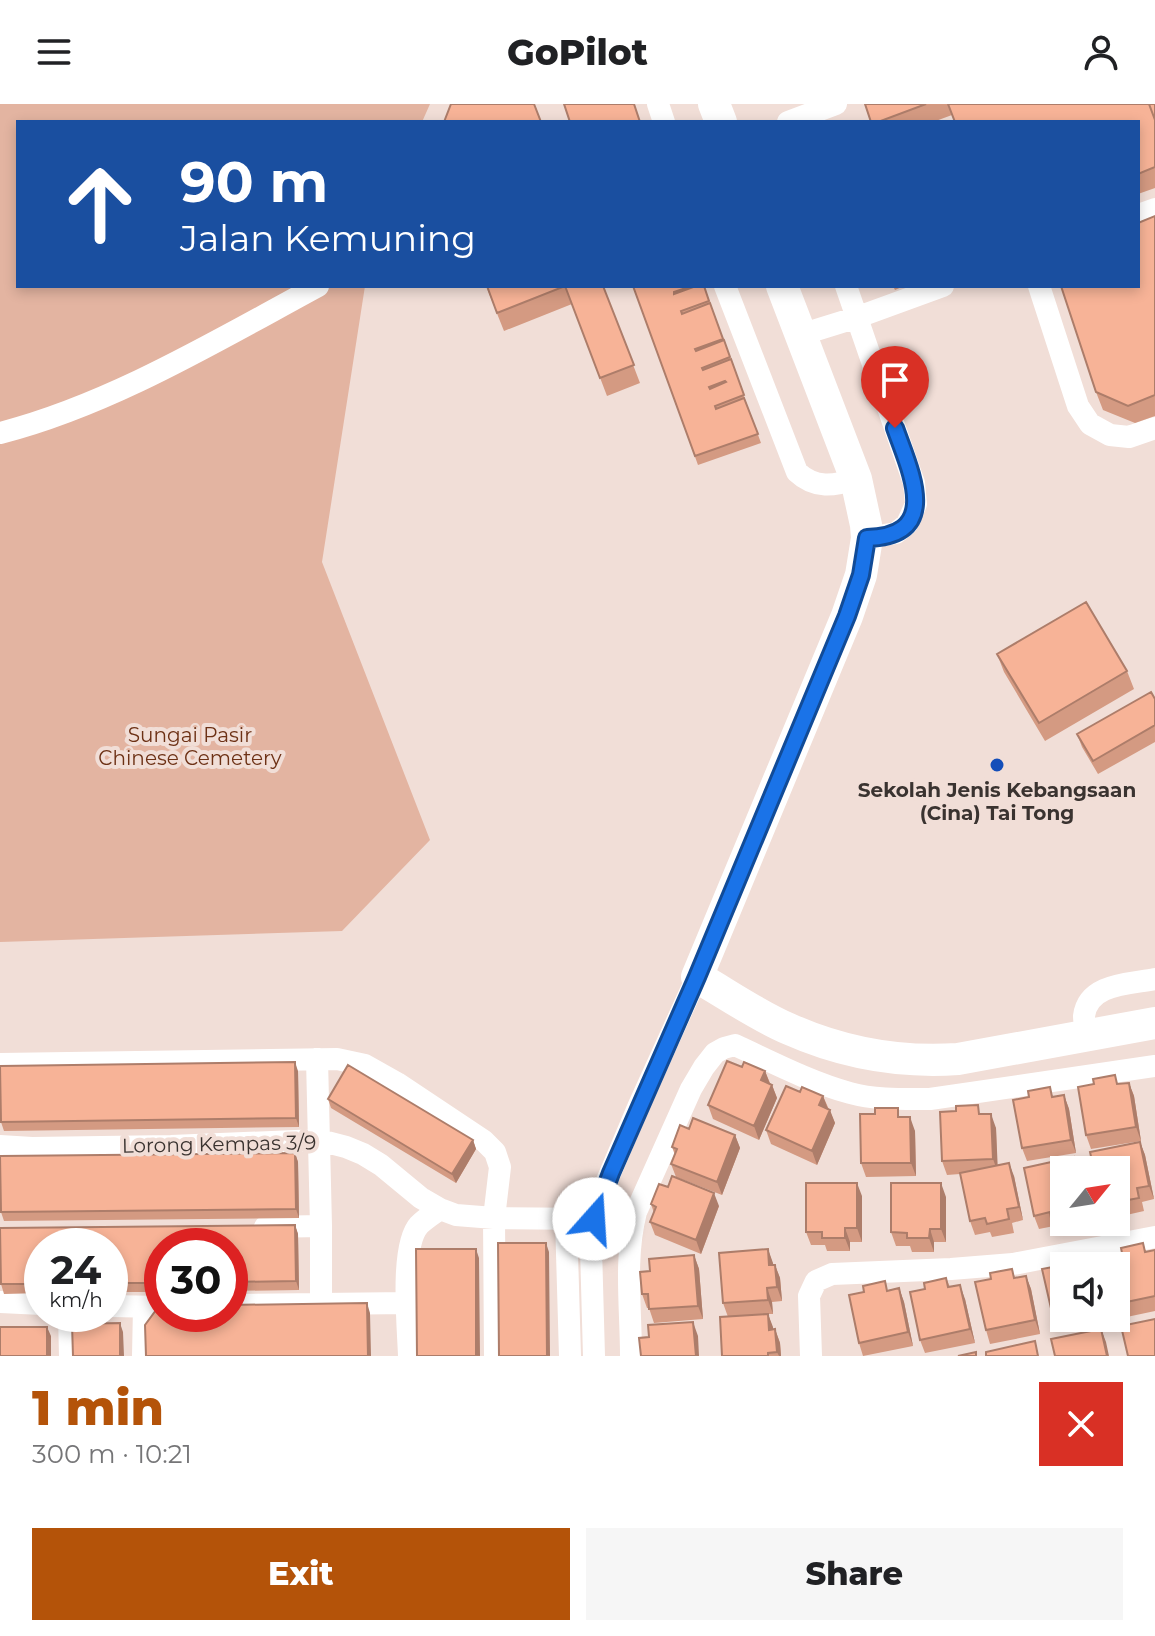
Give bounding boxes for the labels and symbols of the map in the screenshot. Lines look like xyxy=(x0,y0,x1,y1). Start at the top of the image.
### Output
pin xyxy=(861,346,929,428)
park label: Sungai Pasir Chinese Cemetery xyxy=(98,723,282,770)
marker: Sekolah Jenis Kebangsaan (Cina) Tai Tong xyxy=(988,756,1006,774)
place label: Sekolah Jenis Kebangsaan (Cina) Tai Tong xyxy=(858,778,1136,825)
street label: Lorong Kempas 3/9 xyxy=(122,1130,316,1158)
north arrow xyxy=(1050,1156,1130,1236)
position arrow xyxy=(552,1177,636,1261)
speed limit sign: 30 xyxy=(144,1228,248,1332)

